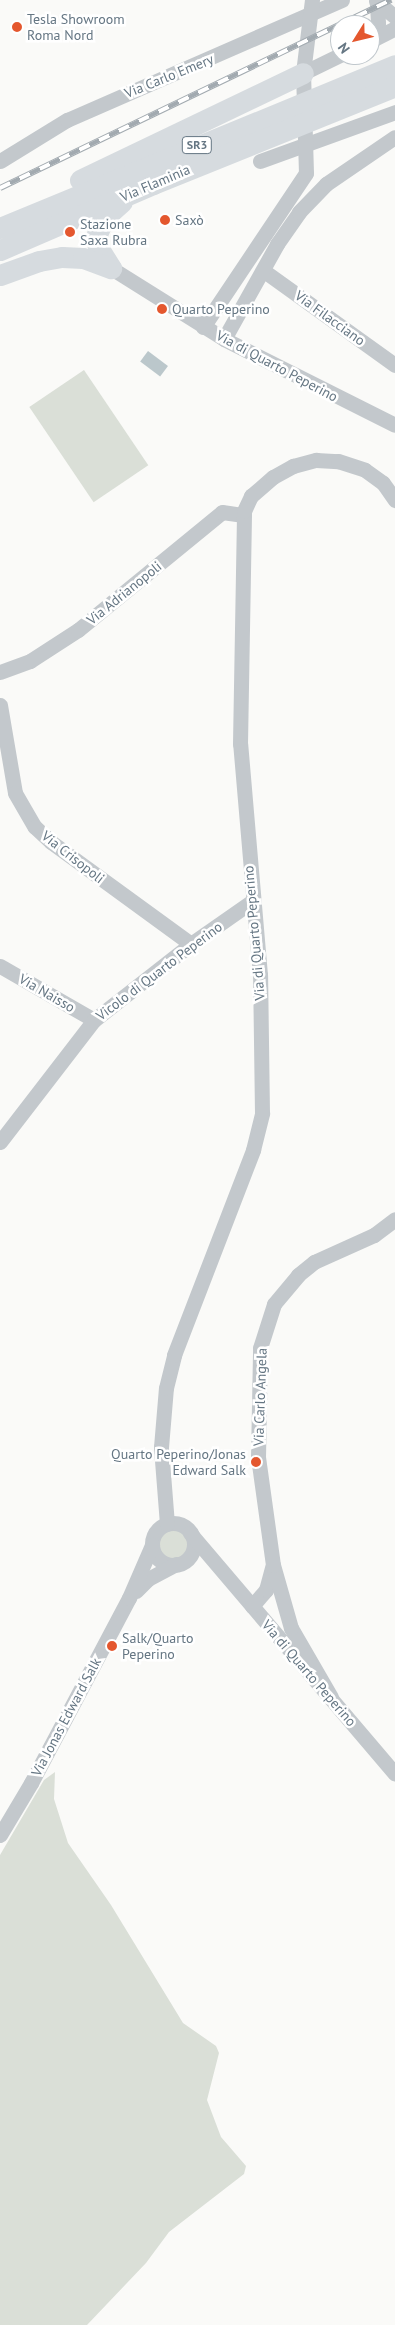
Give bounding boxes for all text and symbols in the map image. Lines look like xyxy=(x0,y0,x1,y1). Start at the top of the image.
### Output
place label: Tesla Showroom Roma Nord xyxy=(27,11,125,44)
north arrow xyxy=(330,15,380,65)
marker: Tesla Showroom Roma Nord xyxy=(11,21,23,33)
text: N xyxy=(334,39,354,57)
street label: Via Carlo Emery xyxy=(122,51,216,101)
road number: SR3 xyxy=(181,136,213,154)
street label: Via Flaminia xyxy=(118,161,192,205)
place label: Saxò xyxy=(175,212,204,228)
marker: Saxò xyxy=(159,214,171,226)
place label: Stazione Saxa Rubra xyxy=(80,216,147,248)
marker: Stazione Saxa Rubra xyxy=(64,226,76,238)
street label: Via Filacciano xyxy=(292,287,368,349)
place label: Quarto Peperino xyxy=(172,301,270,317)
marker: Quarto Peperino xyxy=(156,303,168,315)
street label: Via di Quarto Peperino xyxy=(213,327,341,405)
street label: Via Adrianopoli xyxy=(83,558,165,628)
street label: Via Crisopoli xyxy=(38,827,108,887)
street label: Via di Quarto Peperino xyxy=(240,865,268,1001)
street label: Vicolo di Quarto Peperino xyxy=(93,918,225,1024)
street label: Via Naisso xyxy=(16,970,78,1016)
street label: Via Carlo Angela xyxy=(250,1347,270,1447)
place label: Quarto Peperino/Jonas Edward Salk xyxy=(111,1446,246,1478)
marker: Quarto Peperino/Jonas Edward Salk xyxy=(250,1456,262,1468)
street label: Via di Quarto Peperino xyxy=(258,1616,360,1730)
place label: Salk/Quarto Peperino xyxy=(122,1630,193,1662)
marker: Salk/Quarto Peperino xyxy=(106,1640,118,1652)
street label: Via Jonas Edward Salk xyxy=(28,1655,104,1779)

